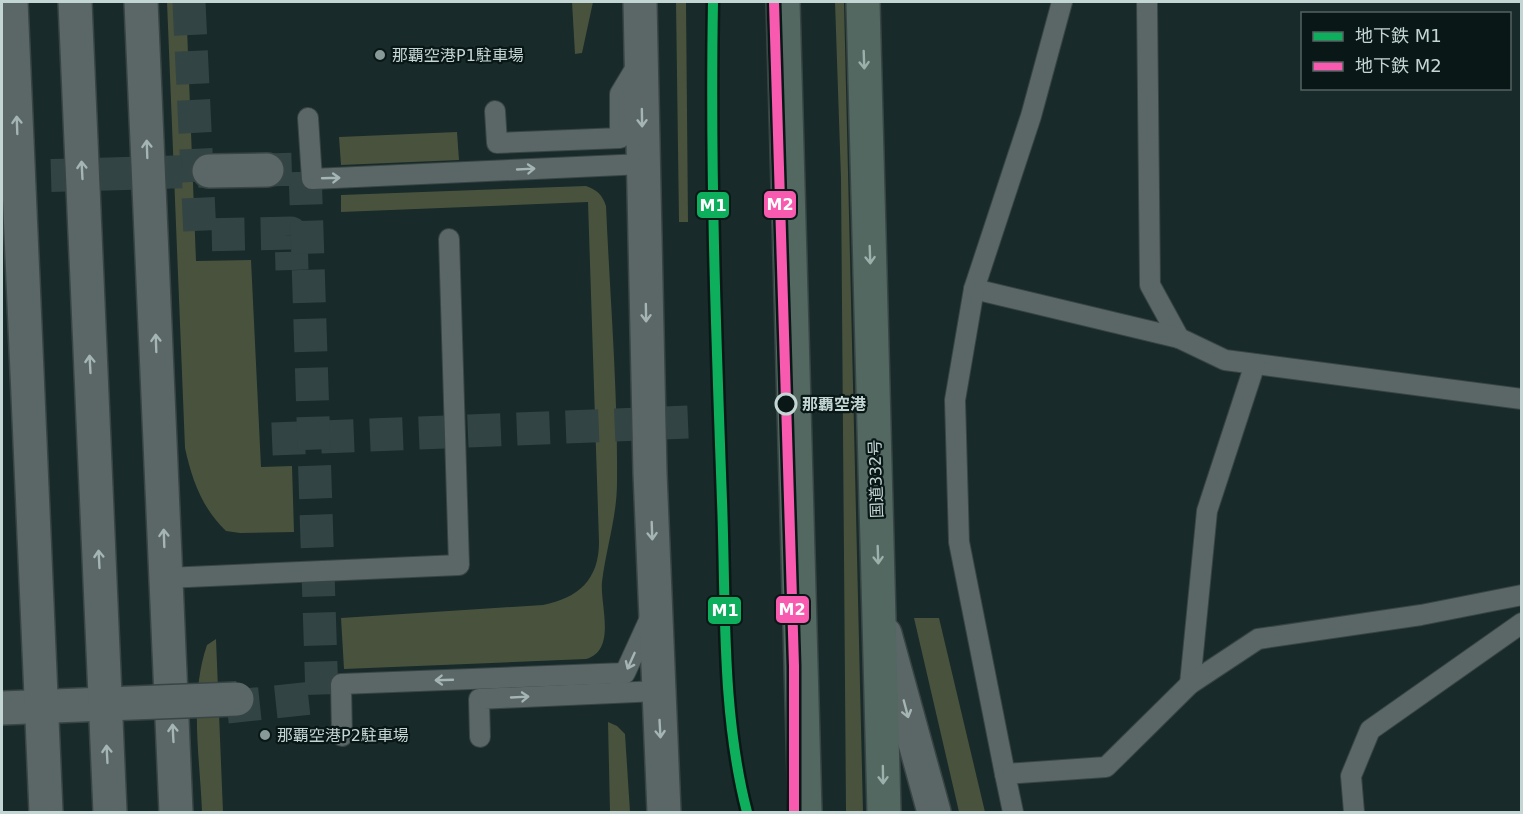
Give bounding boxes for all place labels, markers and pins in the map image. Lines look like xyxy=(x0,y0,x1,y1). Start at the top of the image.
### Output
place label: 那覇空港P1駐車場 xyxy=(392,46,524,65)
marker: 那覇空港P1駐車場 xyxy=(373,48,387,62)
marker: 那覇空港 xyxy=(775,393,797,415)
place label: 那覇空港 xyxy=(802,395,866,414)
place label: 那覇空港P2駐車場 xyxy=(277,726,409,745)
marker: 那覇空港P2駐車場 xyxy=(258,728,272,742)

